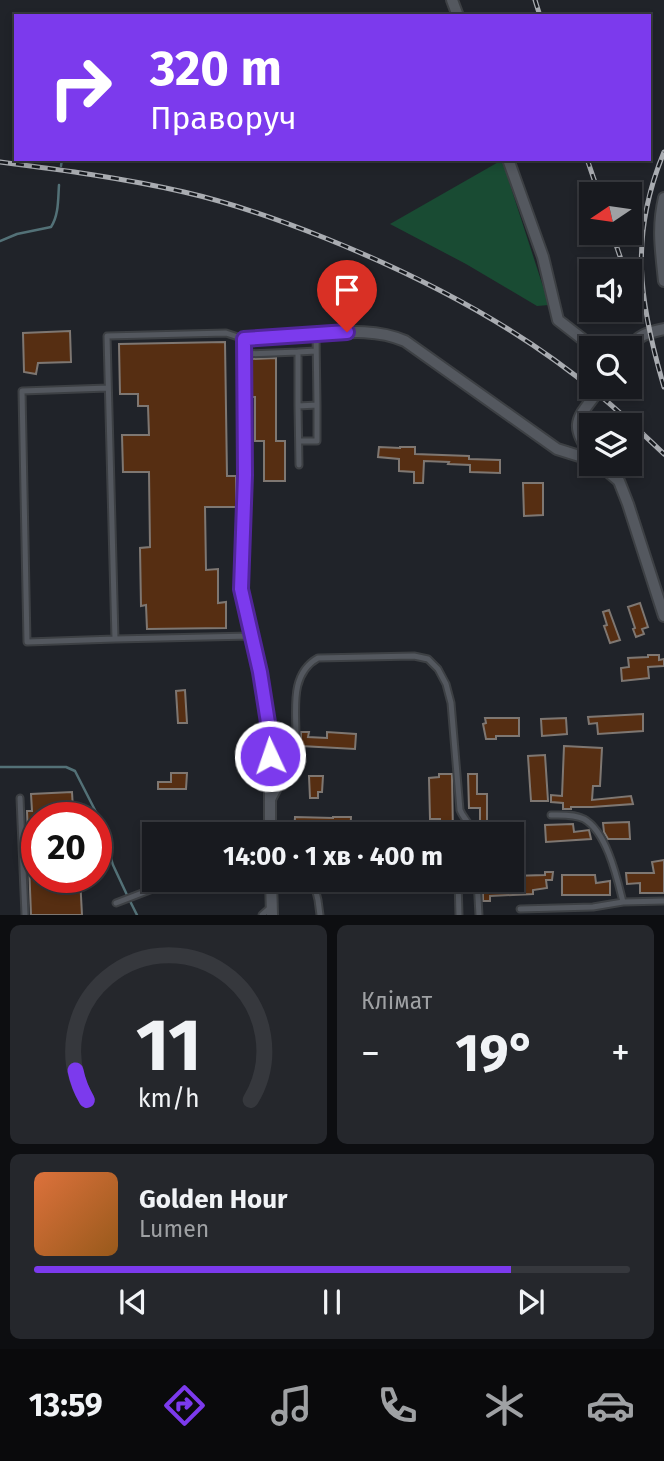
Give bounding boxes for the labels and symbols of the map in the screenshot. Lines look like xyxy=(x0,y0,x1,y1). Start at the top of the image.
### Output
north arrow xyxy=(579,182,642,245)
pin xyxy=(317,260,377,332)
position arrow xyxy=(233,719,307,793)
speed limit sign: 20 xyxy=(21,802,112,893)

